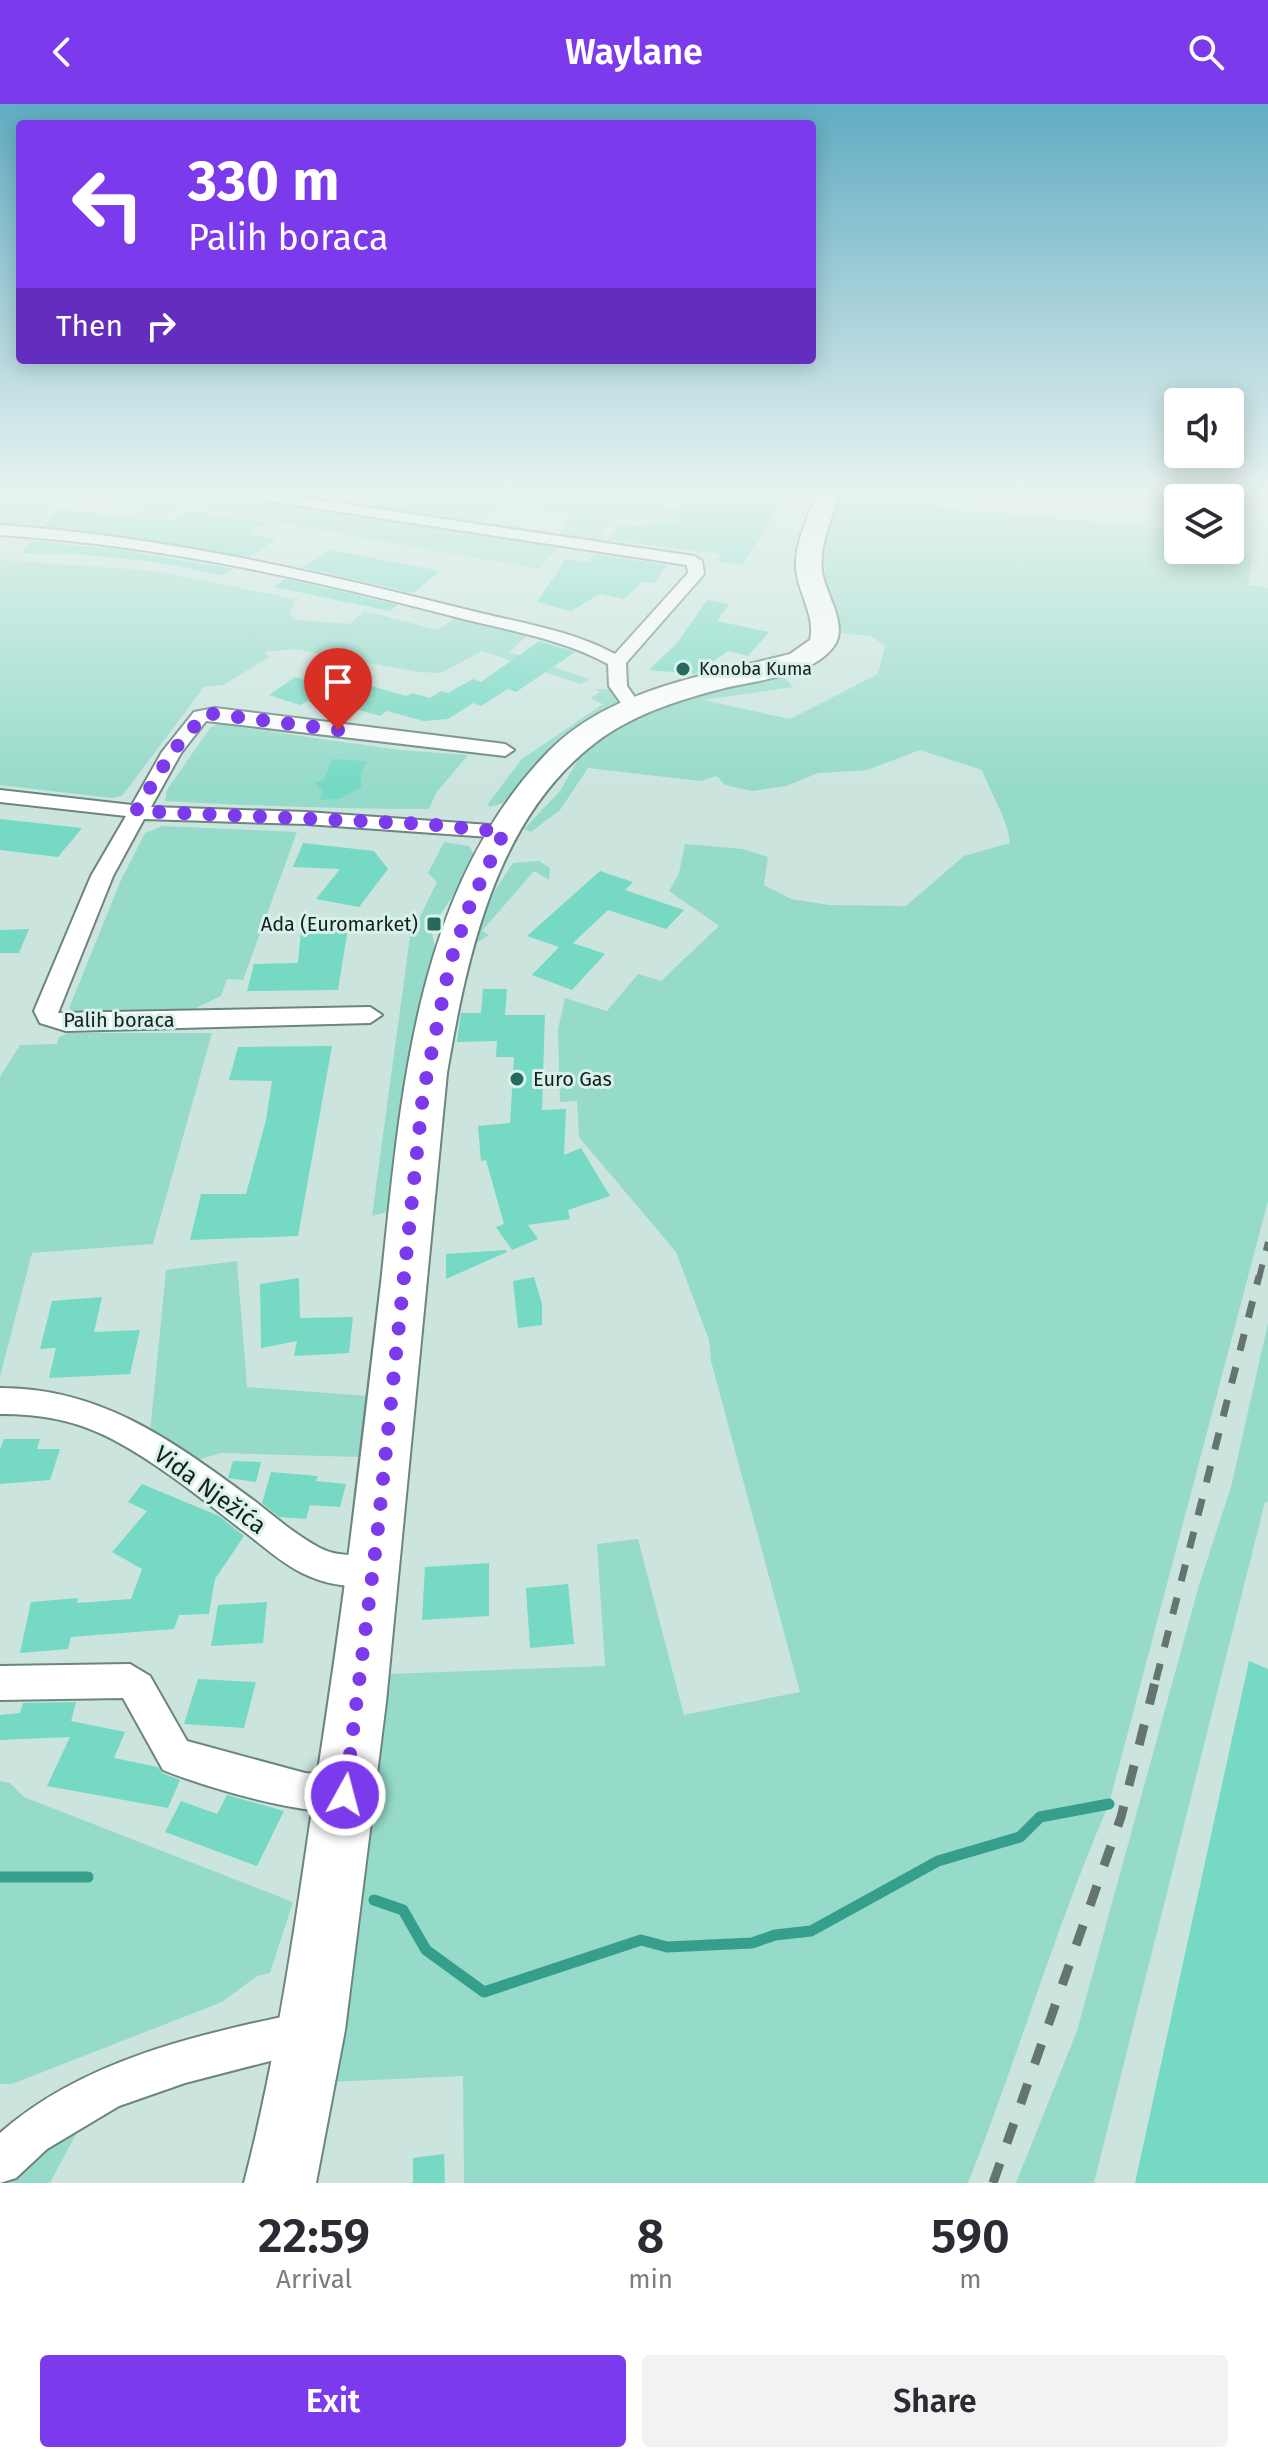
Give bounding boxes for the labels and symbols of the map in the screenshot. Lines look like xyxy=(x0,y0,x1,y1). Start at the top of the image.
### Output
pin xyxy=(304,648,372,730)
place label: Konoba Kuma xyxy=(699,658,812,680)
marker: Konoba Kuma xyxy=(674,660,692,678)
place label: Ada (Euromarket) xyxy=(261,912,418,936)
marker: Ada (Euromarket) xyxy=(425,915,443,933)
street label: Palih boraca xyxy=(63,1008,175,1032)
place label: Euro Gas xyxy=(533,1067,612,1091)
marker: Euro Gas xyxy=(508,1070,526,1088)
street label: Vida Nježića xyxy=(149,1440,271,1540)
position arrow xyxy=(303,1753,387,1837)

